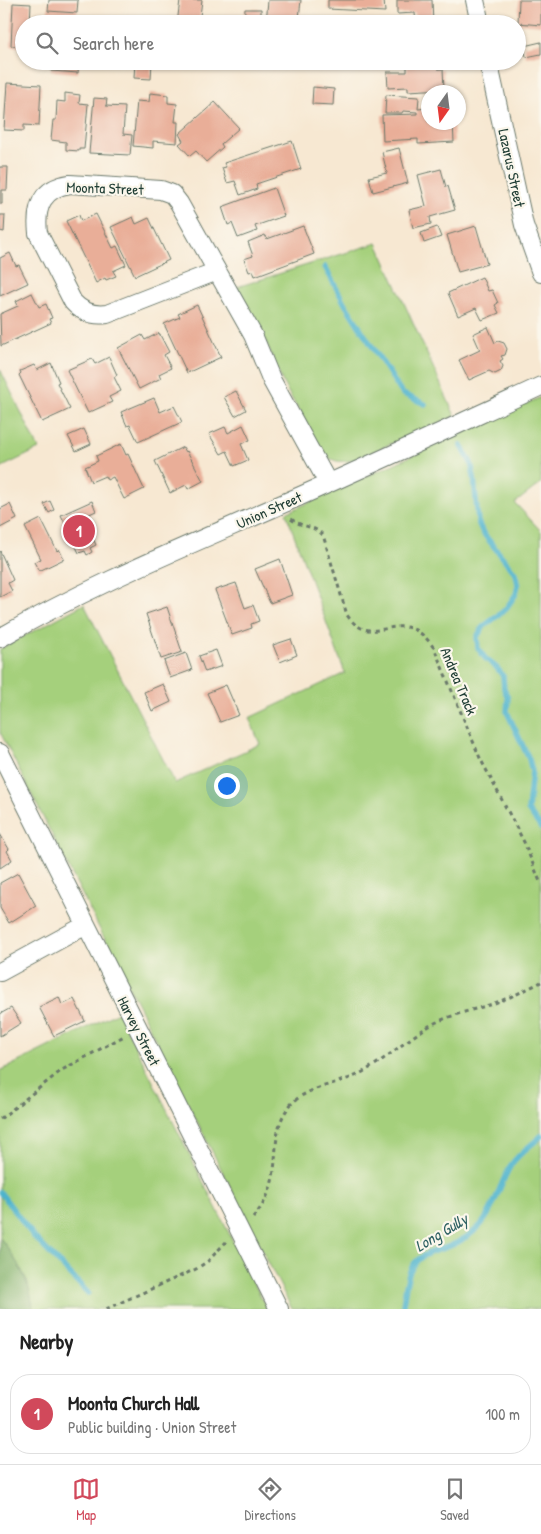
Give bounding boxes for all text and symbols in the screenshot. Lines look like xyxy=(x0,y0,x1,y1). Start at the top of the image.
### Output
search box xyxy=(15,15,526,70)
icon: search xyxy=(33,29,61,57)
text: Search here xyxy=(73,30,154,56)
north arrow xyxy=(421,85,466,130)
street label: Lazarus Street xyxy=(493,127,531,210)
street label: Moonta Street xyxy=(66,176,145,200)
street label: Union Street xyxy=(233,486,306,534)
pin: 1 xyxy=(63,512,95,550)
street label: Andrea Track xyxy=(435,644,483,718)
your location xyxy=(214,773,240,799)
street label: Harvey Street xyxy=(113,993,166,1070)
water label: Long Gully xyxy=(410,1206,474,1256)
text: Nearby xyxy=(20,1327,73,1356)
text: Moonta Church Hall xyxy=(68,1390,199,1416)
text: 1 xyxy=(34,1403,40,1425)
text: 100 m xyxy=(485,1403,520,1425)
text: Public building · Union Street xyxy=(68,1416,236,1438)
tab: Map xyxy=(72,1475,100,1524)
tab: Directions xyxy=(244,1475,296,1524)
tab: Saved xyxy=(440,1475,469,1524)

